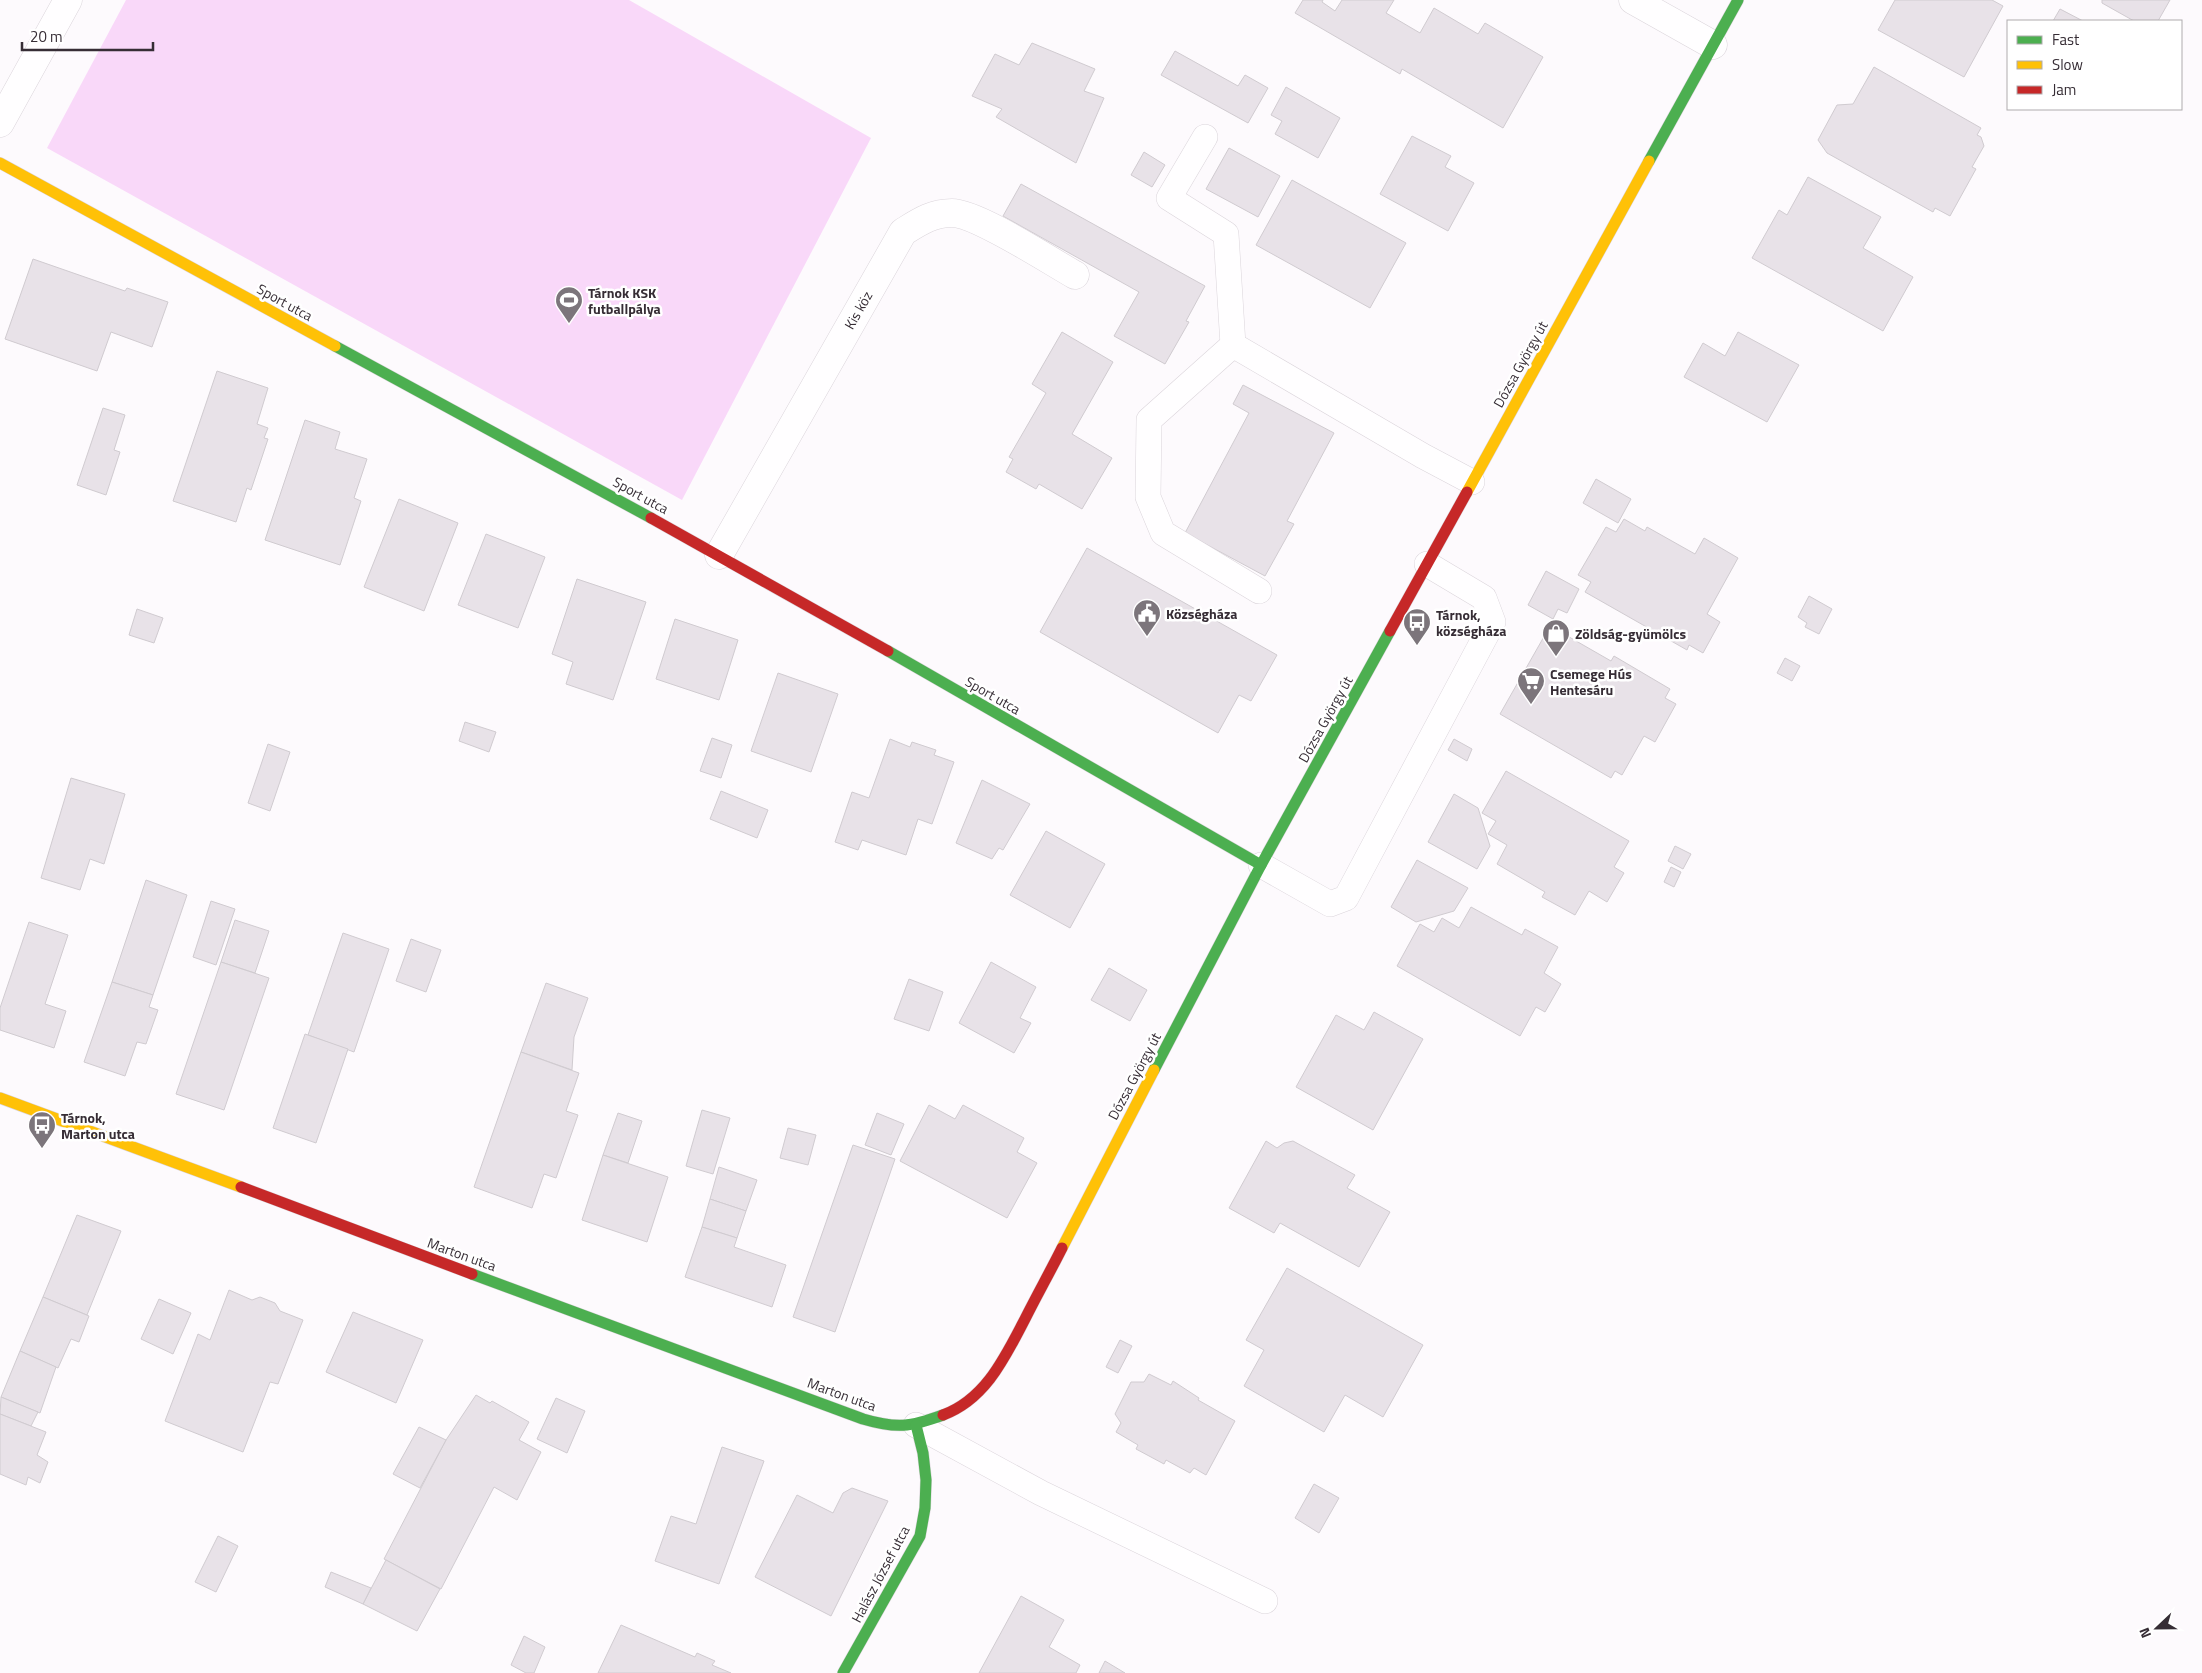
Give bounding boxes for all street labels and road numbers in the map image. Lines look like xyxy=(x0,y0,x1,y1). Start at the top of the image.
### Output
street label: Sport utca xyxy=(253,278,317,326)
street label: Kis köz xyxy=(839,287,877,333)
street label: Dózsa György út xyxy=(1488,317,1553,411)
street label: Sport utca xyxy=(609,471,673,519)
street label: Sport utca xyxy=(961,671,1025,719)
street label: Dózsa György út xyxy=(1293,672,1358,766)
street label: Dózsa György út xyxy=(1102,1029,1166,1123)
street label: Marton utca xyxy=(425,1232,499,1276)
street label: Marton utca xyxy=(805,1372,879,1416)
street label: Halász József utca xyxy=(846,1522,914,1626)

